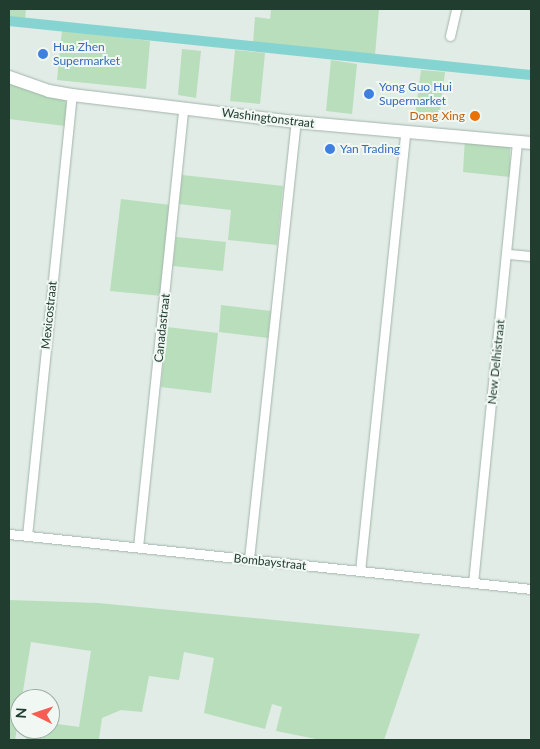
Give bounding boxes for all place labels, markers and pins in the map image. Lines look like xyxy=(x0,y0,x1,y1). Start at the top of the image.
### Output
place label: Hua Zhen Supermarket xyxy=(53,40,120,68)
marker: Hua Zhen Supermarket xyxy=(37,48,49,60)
place label: Yong Guo Hui Supermarket xyxy=(379,80,452,108)
marker: Yong Guo Hui Supermarket xyxy=(363,88,375,100)
place label: Dong Xing xyxy=(410,109,465,123)
marker: Dong Xing xyxy=(469,110,481,122)
place label: Yan Trading xyxy=(340,142,400,156)
marker: Yan Trading xyxy=(324,143,336,155)

